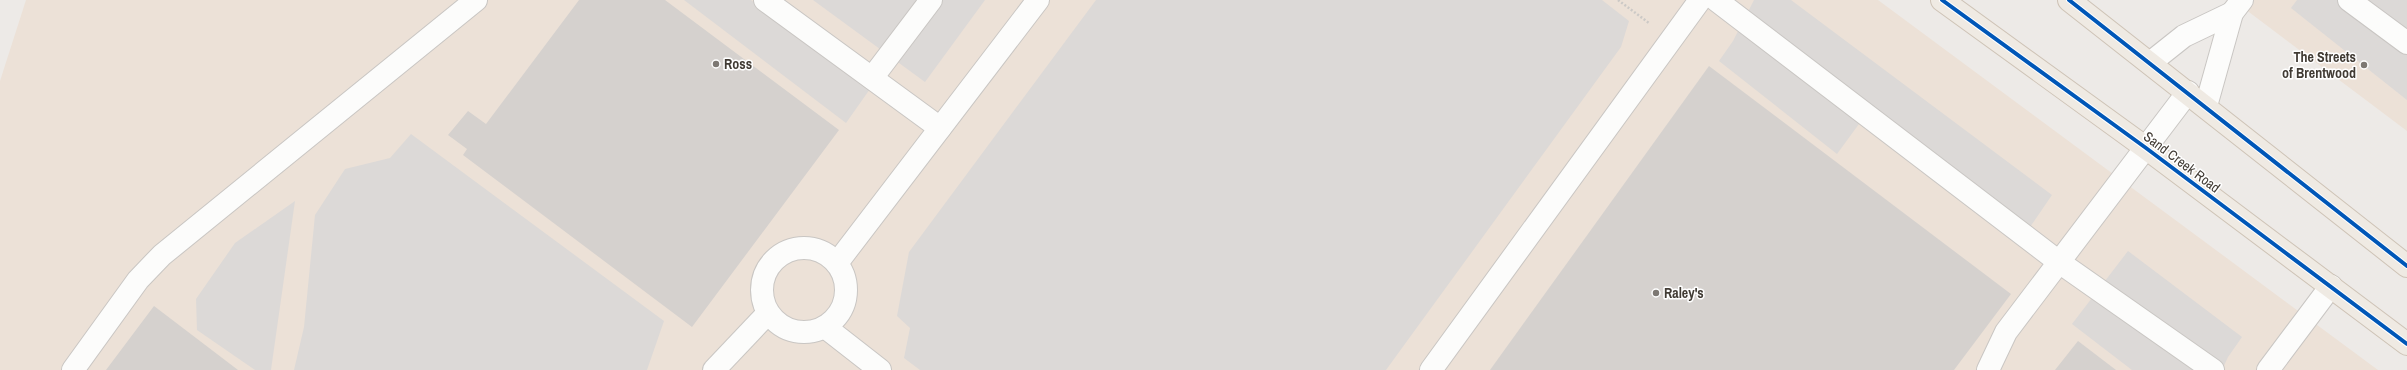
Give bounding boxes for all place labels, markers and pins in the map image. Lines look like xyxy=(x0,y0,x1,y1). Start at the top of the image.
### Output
place label: The Streets of Brentwood xyxy=(2282,48,2356,82)
place label: Ross xyxy=(724,55,752,73)
marker: Ross xyxy=(711,59,721,69)
marker: The Streets of Brentwood xyxy=(2359,60,2369,70)
place label: Raley's xyxy=(1664,284,1704,302)
marker: Raley's xyxy=(1651,288,1661,298)

